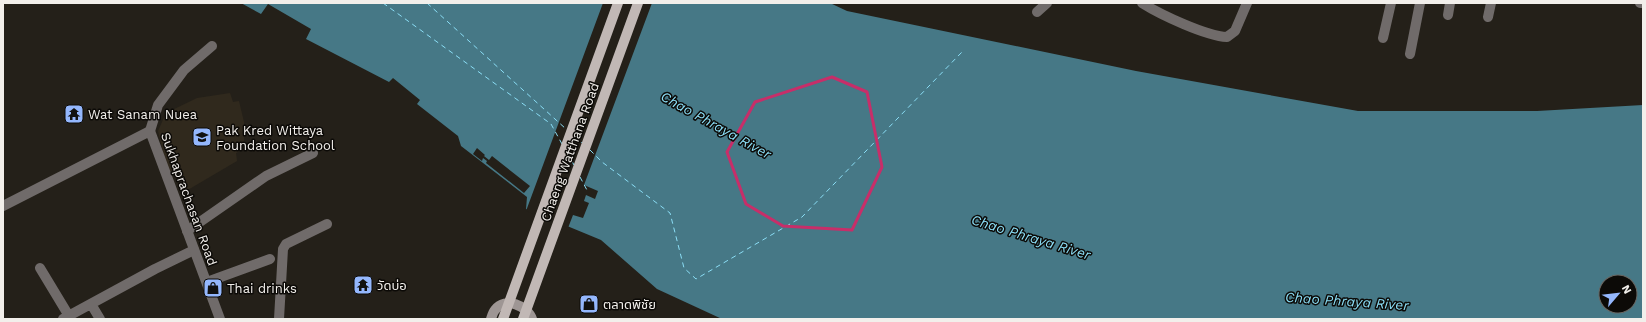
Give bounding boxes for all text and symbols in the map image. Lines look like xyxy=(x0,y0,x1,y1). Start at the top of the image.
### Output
street label: Chaeng Watthana Road xyxy=(538,80,602,224)
water label: Chao Phraya River xyxy=(658,88,775,162)
temple icon: Wat Sanam Nuea xyxy=(63,103,85,125)
place label: Wat Sanam Nuea xyxy=(88,107,198,122)
place label: Pak Kred Wittaya Foundation School xyxy=(216,123,335,153)
school or university icon: Pak Kred Wittaya Foundation School xyxy=(191,126,213,148)
street label: Sukhaprachasan Road xyxy=(158,130,220,268)
water label: Chao Phraya River xyxy=(969,211,1093,263)
temple icon: วัดบ่อ xyxy=(352,274,374,296)
north arrow xyxy=(1598,274,1638,314)
shop icon: Thai drinks xyxy=(202,277,224,299)
place label: วัดบ่อ xyxy=(377,278,407,293)
place label: Thai drinks xyxy=(227,281,297,296)
text: N xyxy=(1619,283,1634,296)
water label: Chao Phraya River xyxy=(1285,289,1410,313)
shop icon: ตลาดพิชัย xyxy=(578,293,600,315)
place label: ตลาดพิชัย xyxy=(603,297,656,312)

